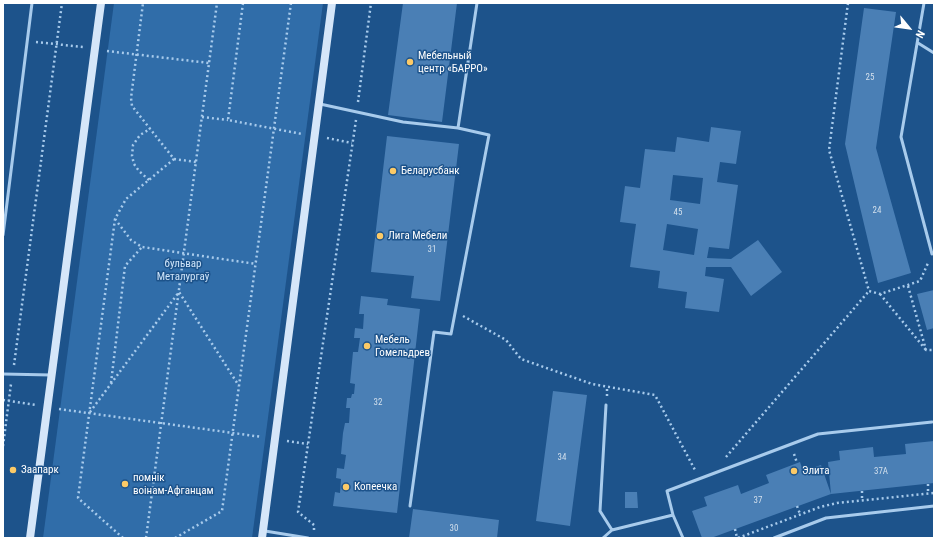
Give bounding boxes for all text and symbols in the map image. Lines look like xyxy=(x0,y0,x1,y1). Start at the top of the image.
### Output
north arrow xyxy=(889,8,929,48)
text: N xyxy=(913,28,927,40)
place label: Мебельный центр «БАРРО» xyxy=(418,49,488,75)
marker: Мебельный центр «БАРРО» xyxy=(405,57,415,67)
house number: 25 xyxy=(866,73,874,83)
place label: Беларусбанк xyxy=(401,164,460,178)
marker: Беларусбанк xyxy=(388,166,398,176)
house number: 24 xyxy=(873,206,881,216)
house number: 45 xyxy=(674,208,682,218)
place label: Лига Мебели xyxy=(388,229,447,243)
marker: Лига Мебели xyxy=(375,231,385,241)
house number: 31 xyxy=(428,245,436,255)
park label: бульвар Металургаў xyxy=(157,257,209,283)
place label: Мебель Гомельдрев xyxy=(375,333,430,359)
marker: Мебель Гомельдрев xyxy=(362,341,372,351)
house number: 32 xyxy=(374,398,382,408)
house number: 34 xyxy=(558,453,566,463)
place label: Заапарк xyxy=(21,463,59,477)
place label: Элита xyxy=(802,464,829,478)
marker: Заапарк xyxy=(8,465,18,475)
marker: Элита xyxy=(789,466,799,476)
house number: 37А xyxy=(874,467,888,477)
place label: помнік воінам-Афганцам xyxy=(133,471,214,497)
marker: помнік воінам-Афганцам xyxy=(120,479,130,489)
place label: Копеечка xyxy=(354,480,397,494)
marker: Копеечка xyxy=(341,482,351,492)
house number: 37 xyxy=(754,496,762,506)
house number: 30 xyxy=(450,524,458,534)

